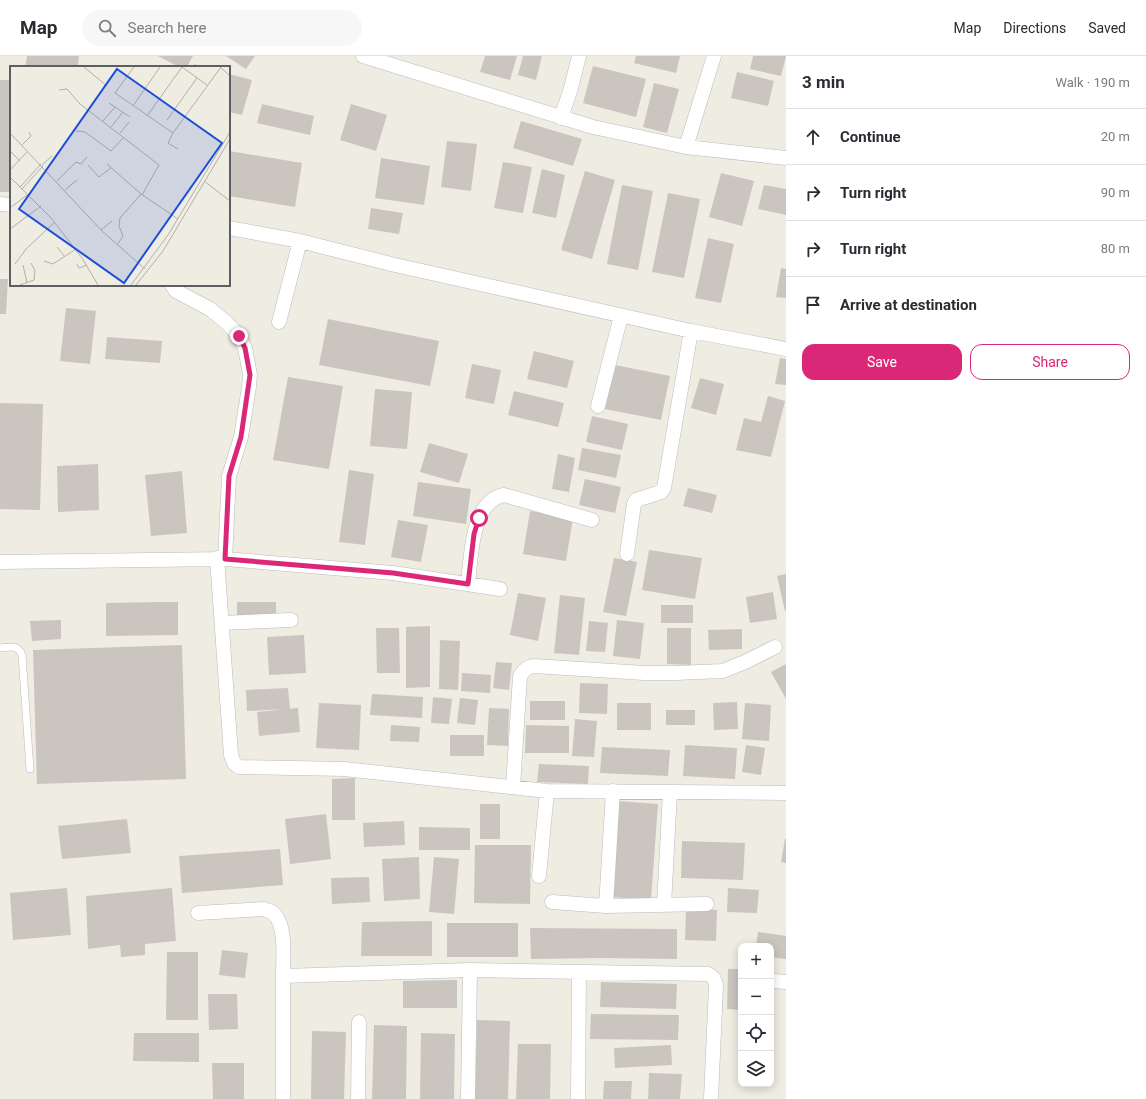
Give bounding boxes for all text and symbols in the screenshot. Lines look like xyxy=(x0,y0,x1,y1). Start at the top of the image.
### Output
search box xyxy=(82,10,362,46)
text: Map xyxy=(20,16,58,39)
icon: search xyxy=(96,17,118,39)
text: Search here xyxy=(128,19,206,37)
text: Map xyxy=(954,20,981,36)
text: Directions xyxy=(1003,20,1066,36)
text: Saved xyxy=(1088,20,1126,36)
inset map xyxy=(10,66,230,286)
text: 3 min xyxy=(802,72,845,92)
text: Walk · 190 m xyxy=(1055,75,1130,90)
icon: ahead xyxy=(802,126,824,148)
text: Continue xyxy=(840,128,901,146)
text: 20 m xyxy=(1101,129,1130,144)
icon: right xyxy=(802,182,824,204)
text: Turn right xyxy=(840,184,906,202)
text: 90 m xyxy=(1101,185,1130,200)
icon: right xyxy=(802,238,824,260)
text: Turn right xyxy=(840,240,906,258)
text: 80 m xyxy=(1101,241,1130,256)
icon: arrive xyxy=(802,294,824,316)
text: Arrive at destination xyxy=(840,296,977,314)
route end xyxy=(230,327,248,345)
button: Save xyxy=(802,344,962,380)
button: Share xyxy=(970,344,1130,380)
route start xyxy=(470,509,488,527)
map controls xyxy=(738,943,774,1087)
button: + xyxy=(738,943,774,979)
button: − xyxy=(738,979,774,1015)
button: locate xyxy=(738,1015,774,1051)
button: layers xyxy=(738,1051,774,1087)

